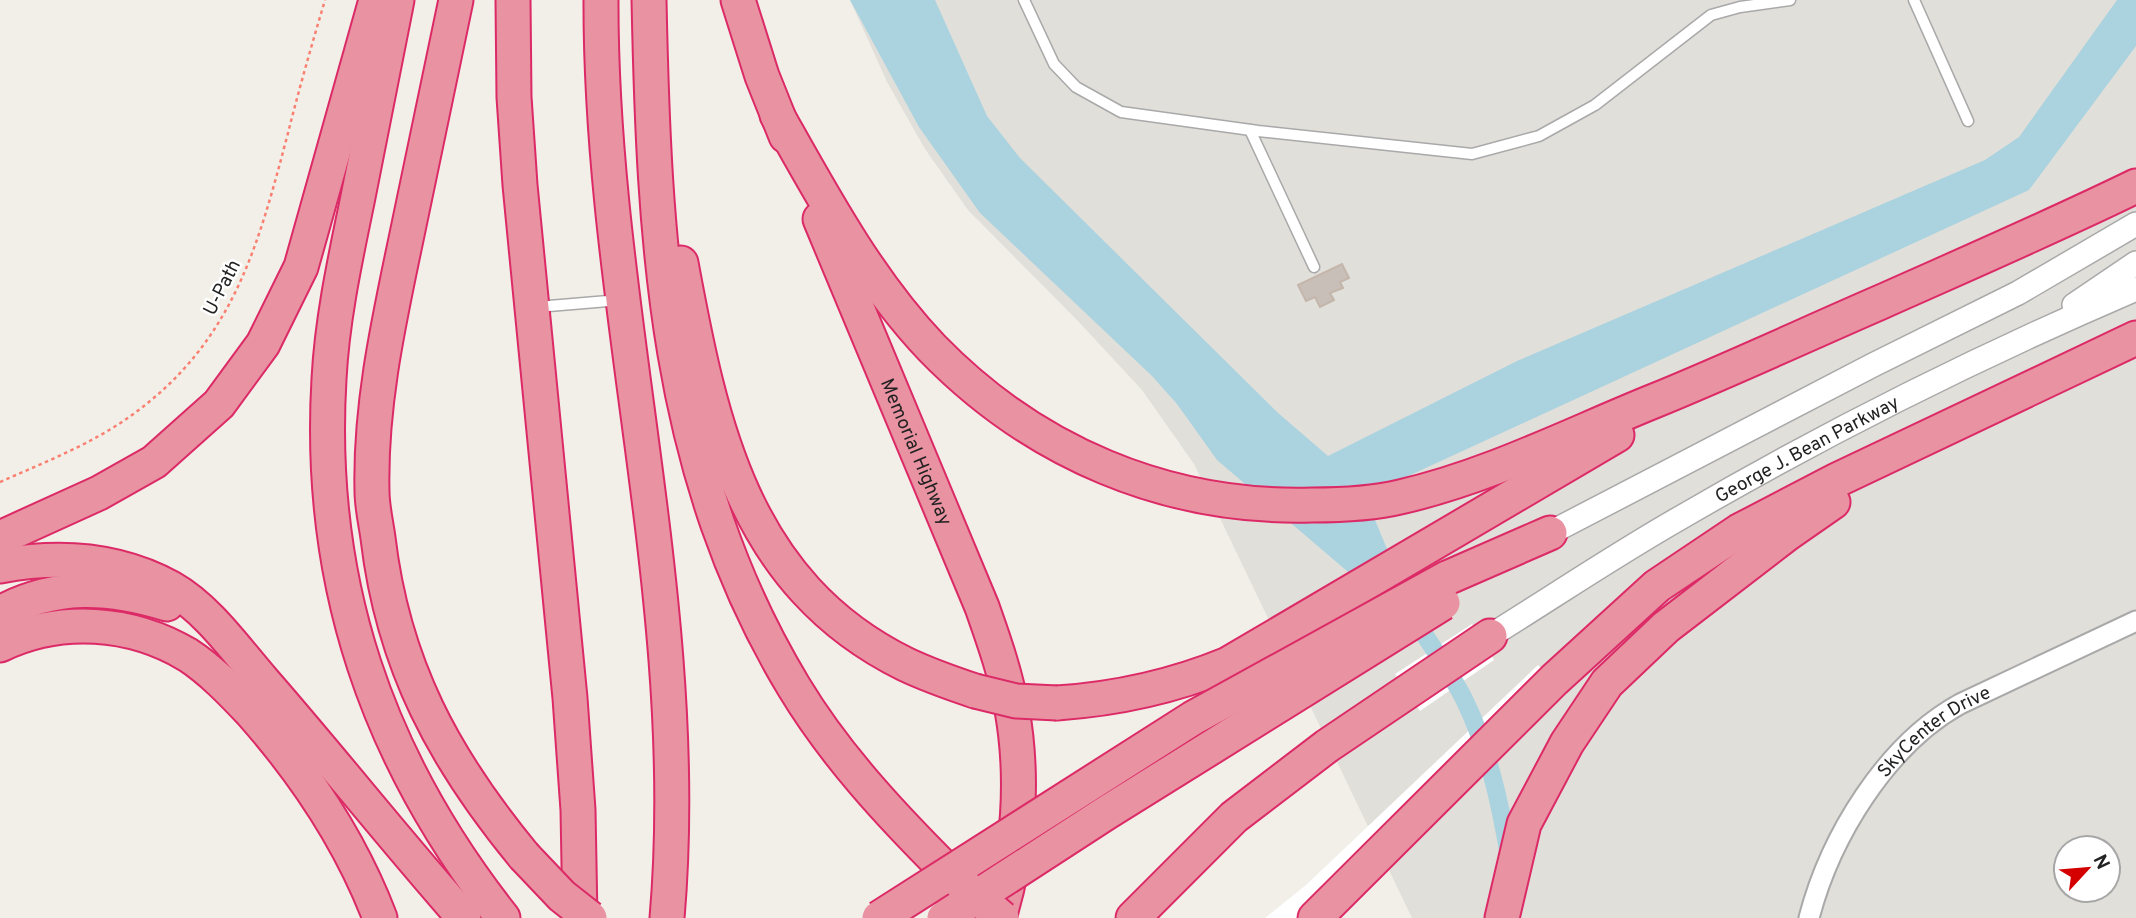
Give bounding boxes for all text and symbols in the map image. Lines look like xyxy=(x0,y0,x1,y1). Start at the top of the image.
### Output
street label: U-Path xyxy=(199,256,247,320)
street label: Memorial Highway xyxy=(874,375,957,529)
street label: George J. Bean Parkway xyxy=(1711,391,1903,509)
street label: SkyCenter Drive xyxy=(1873,681,1995,783)
north arrow xyxy=(2052,834,2122,904)
text: N xyxy=(2087,851,2114,874)

